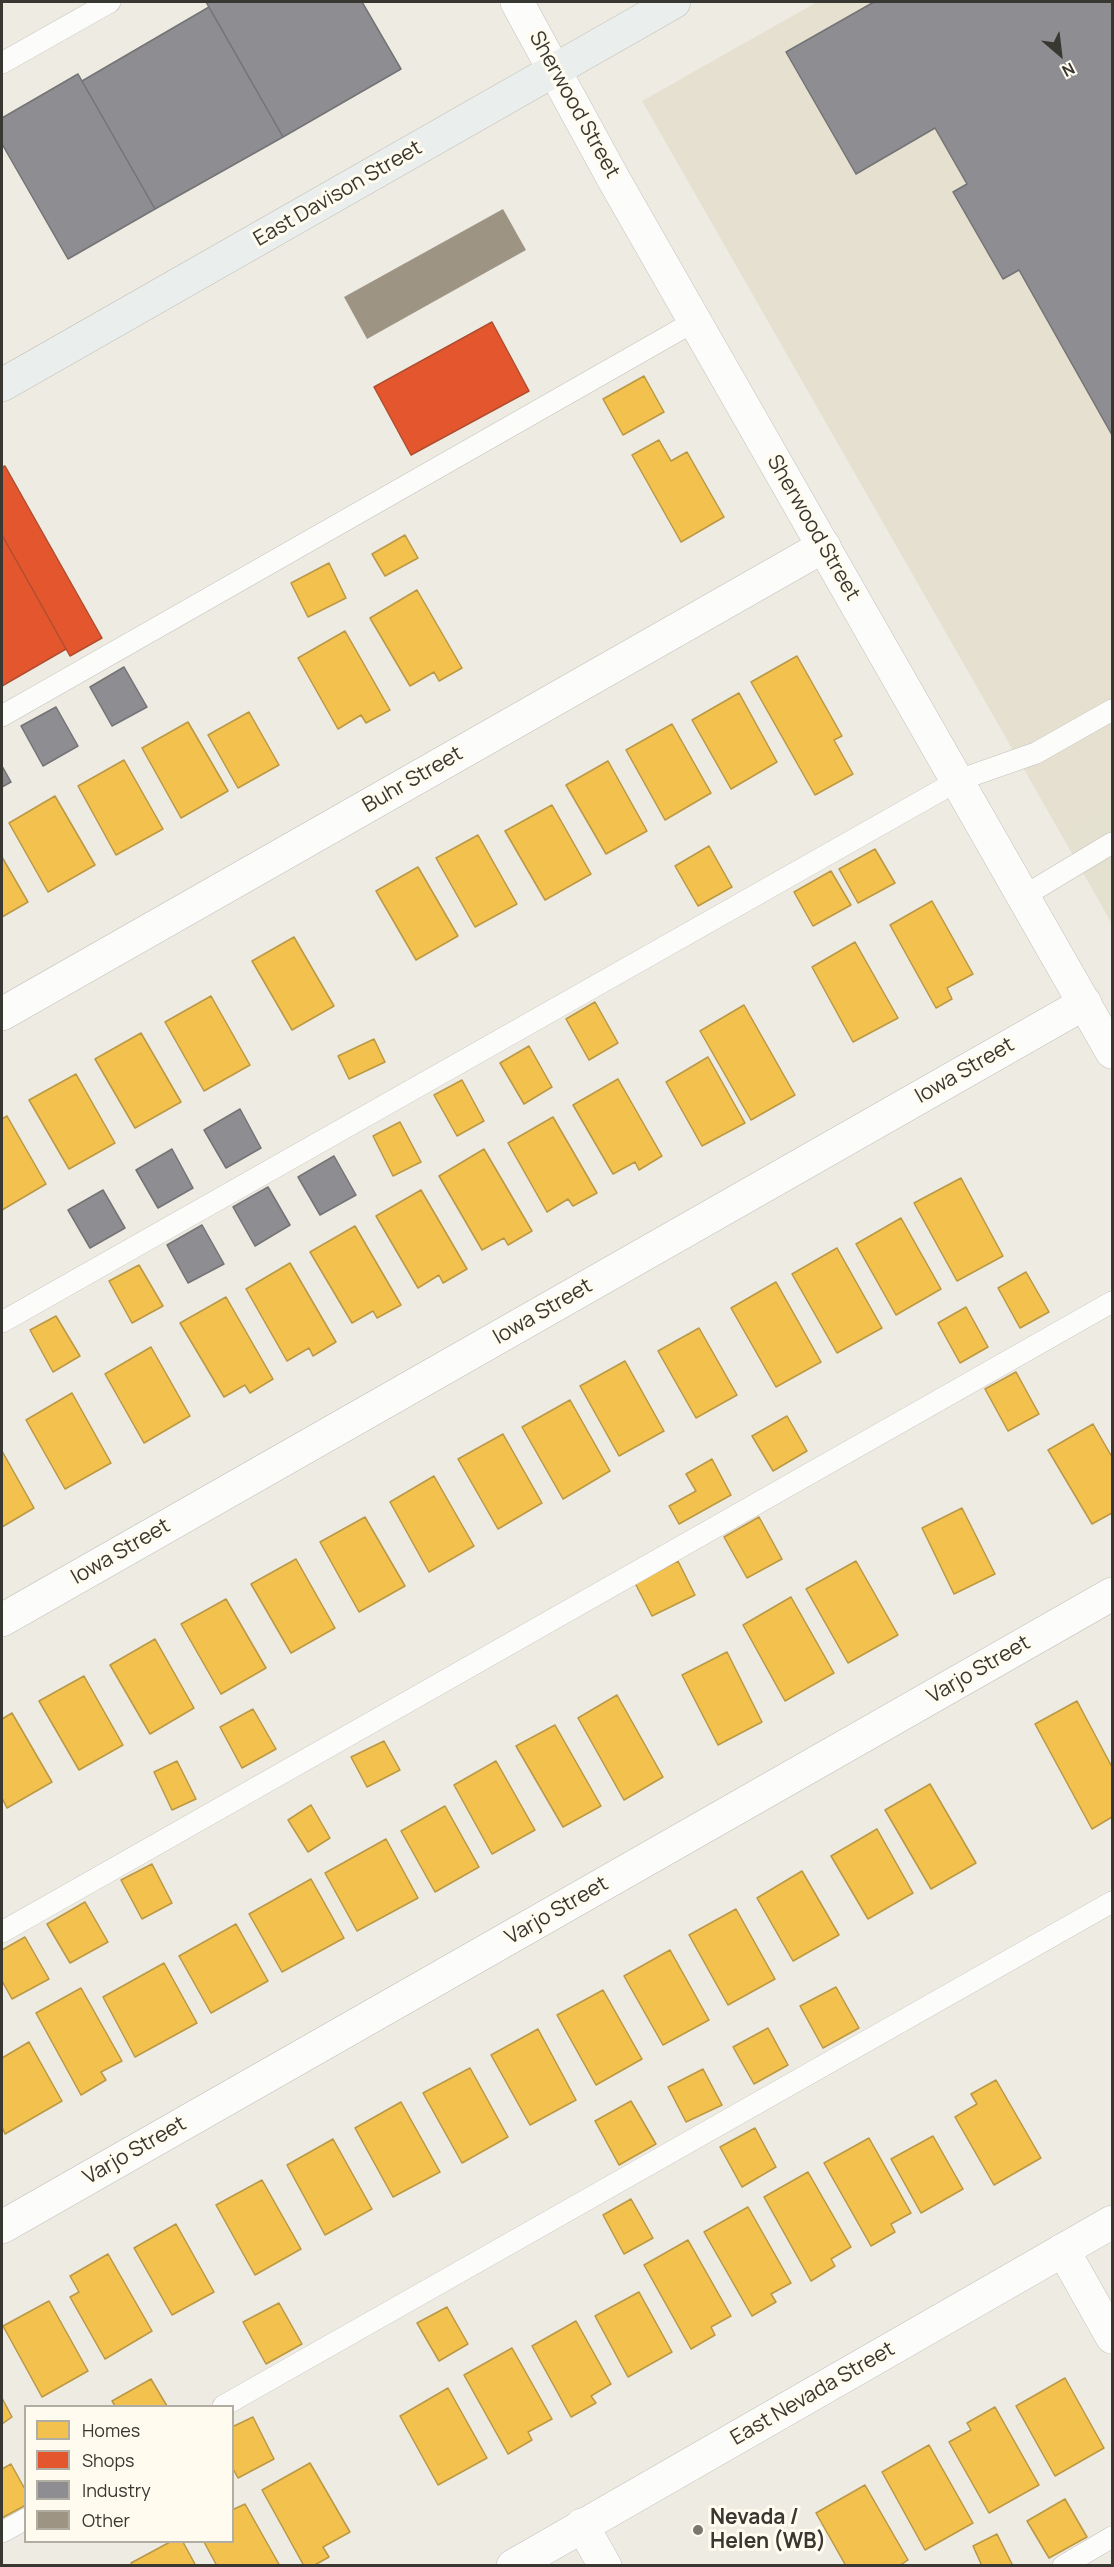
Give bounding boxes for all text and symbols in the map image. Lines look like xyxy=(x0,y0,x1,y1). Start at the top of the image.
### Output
north arrow xyxy=(1030,24,1090,84)
street label: Sherwood Street xyxy=(523,27,625,183)
text: N xyxy=(1058,57,1079,82)
street label: East Davison Street xyxy=(249,136,427,252)
street label: Sherwood Street xyxy=(761,451,865,605)
street label: Buhr Street xyxy=(359,741,467,819)
street label: Iowa Street xyxy=(911,1033,1019,1109)
street label: Iowa Street xyxy=(489,1274,597,1350)
street label: Iowa Street xyxy=(67,1514,175,1590)
street label: Varjo Street xyxy=(923,1630,1035,1710)
street label: Varjo Street xyxy=(501,1871,613,1951)
street label: Varjo Street xyxy=(79,2111,191,2191)
street label: East Nevada Street xyxy=(727,2337,899,2451)
legend xyxy=(24,2405,234,2543)
text: Homes xyxy=(82,2418,140,2442)
text: Shops xyxy=(82,2448,134,2472)
text: Industry xyxy=(82,2478,151,2502)
place label: Nevada / Helen (WB) xyxy=(710,2505,826,2555)
text: Other xyxy=(82,2508,130,2532)
marker: Nevada / Helen (WB) xyxy=(691,2523,705,2537)

